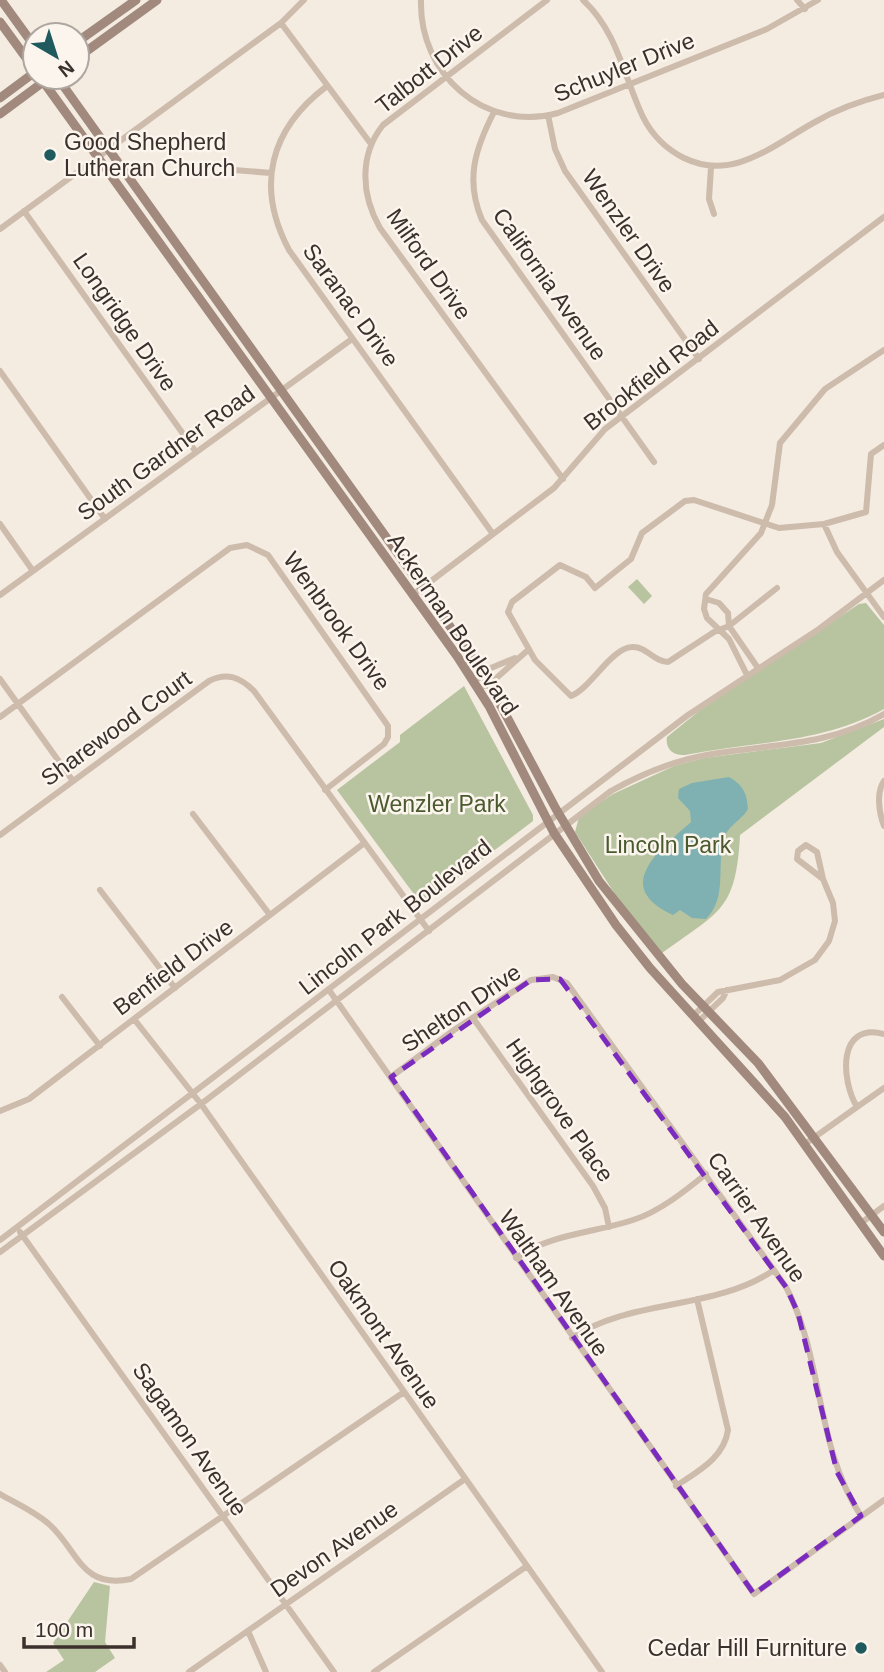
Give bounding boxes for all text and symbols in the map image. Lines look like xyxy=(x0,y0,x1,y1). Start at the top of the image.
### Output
street label: Talbott Drive xyxy=(371,19,487,119)
north arrow xyxy=(21,21,91,91)
street label: Schuyler Drive xyxy=(550,27,698,107)
text: N xyxy=(54,56,78,81)
place label: Good Shepherd Lutheran Church xyxy=(64,129,235,181)
marker: Good Shepherd Lutheran Church xyxy=(42,147,58,163)
street label: Wenzler Drive xyxy=(577,165,681,297)
street label: California Avenue xyxy=(488,203,612,365)
street label: Milford Drive xyxy=(381,204,477,324)
street label: Saranac Drive xyxy=(298,238,404,372)
street label: Longridge Drive xyxy=(68,248,182,396)
street label: Brookfield Road xyxy=(579,314,723,436)
street label: South Gardner Road xyxy=(73,380,259,526)
street label: Ackerman Boulevard xyxy=(383,528,523,720)
street label: Wenbrook Drive xyxy=(278,547,396,695)
street label: Sharewood Court xyxy=(36,665,197,791)
park label: Wenzler Park xyxy=(368,791,506,817)
park label: Lincoln Park xyxy=(605,832,732,858)
street label: Lincoln Park Boulevard xyxy=(294,834,496,1000)
street label: Benfield Drive xyxy=(108,914,238,1020)
street label: Shelton Drive xyxy=(396,959,526,1057)
street label: Highgrove Place xyxy=(501,1033,619,1187)
street label: Carrier Avenue xyxy=(702,1147,812,1287)
street label: Waltham Avenue xyxy=(494,1205,614,1361)
street label: Oakmont Avenue xyxy=(323,1254,445,1414)
street label: Sagamon Avenue xyxy=(127,1357,253,1521)
street label: Devon Avenue xyxy=(265,1496,403,1602)
scale bar xyxy=(24,1606,135,1650)
text: 100 m xyxy=(35,1618,93,1641)
place label: Cedar Hill Furniture xyxy=(648,1635,847,1661)
marker: Cedar Hill Furniture xyxy=(853,1640,869,1656)

